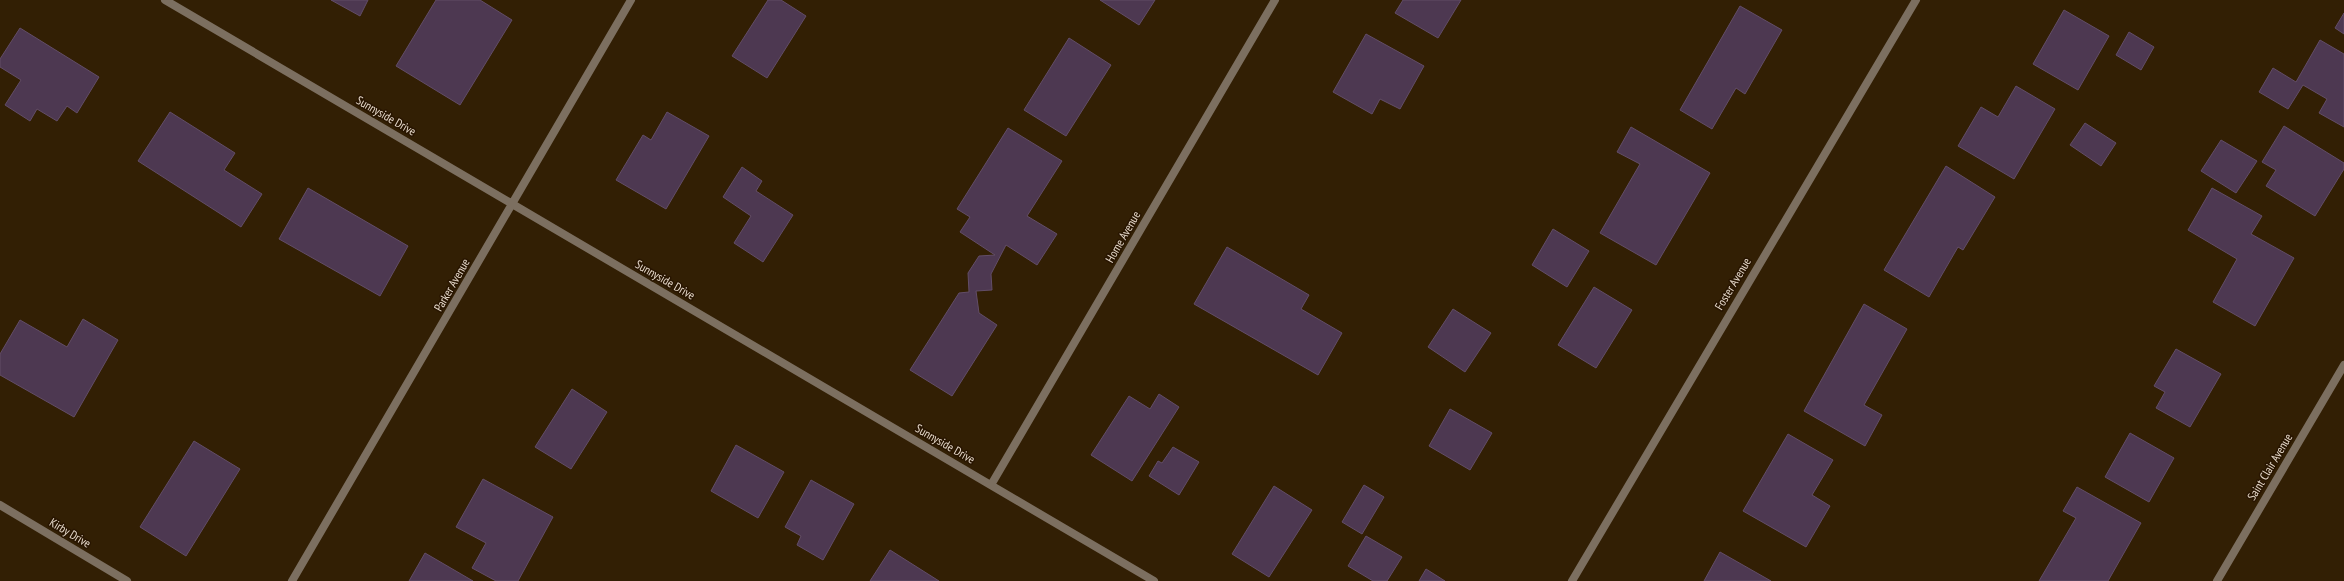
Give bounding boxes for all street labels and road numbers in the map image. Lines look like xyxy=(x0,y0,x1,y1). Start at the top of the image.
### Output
street label: Sunnyside Drive xyxy=(354,92,419,139)
street label: Home Avenue xyxy=(1102,208,1143,265)
street label: Foster Avenue xyxy=(1711,255,1754,313)
street label: Parker Avenue xyxy=(430,256,473,314)
street label: Sunnyside Drive xyxy=(633,256,698,303)
street label: Sunnyside Drive xyxy=(913,420,978,467)
street label: Saint Clair Avenue xyxy=(2244,431,2295,503)
street label: Kirby Drive xyxy=(47,514,94,551)

